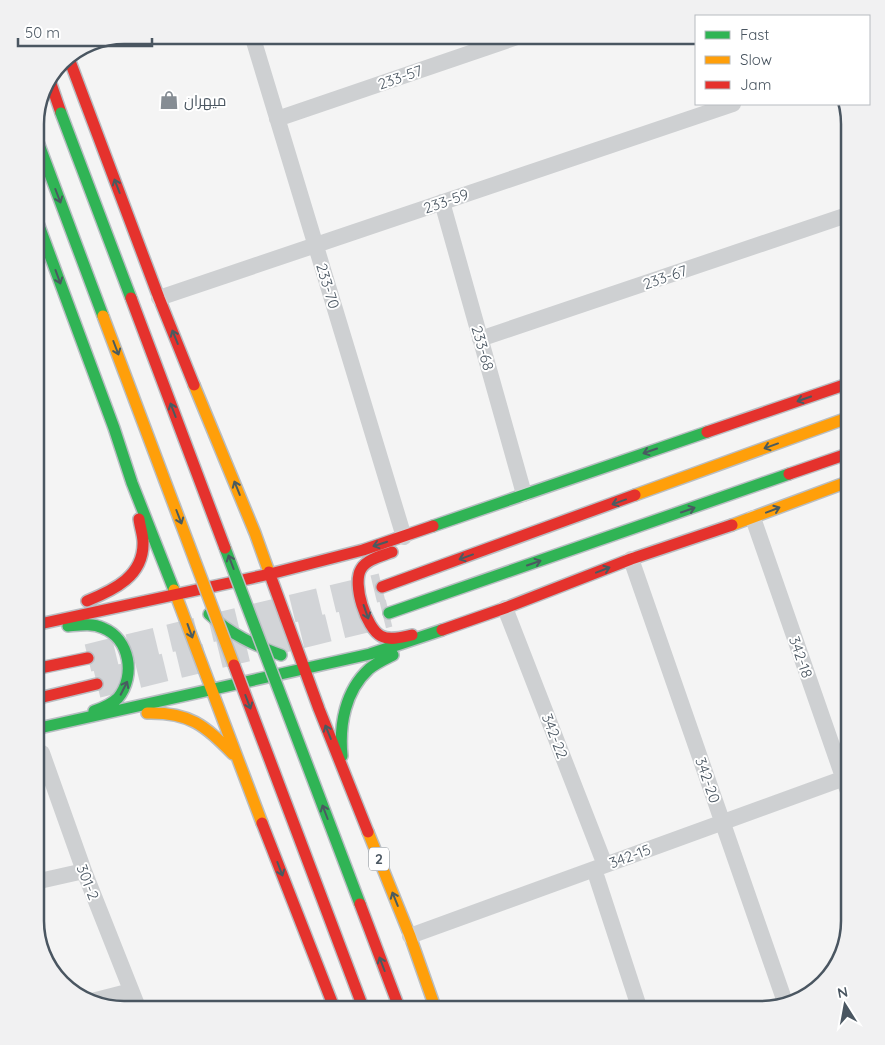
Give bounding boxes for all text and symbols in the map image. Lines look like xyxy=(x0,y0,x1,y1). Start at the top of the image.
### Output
scale bar xyxy=(18,15,151,47)
legend xyxy=(695,15,870,105)
text: 50 m xyxy=(25,23,60,42)
text: Fast xyxy=(740,25,769,44)
text: Slow xyxy=(740,50,772,69)
street label: 233-57 xyxy=(375,60,425,93)
text: Jam xyxy=(740,75,771,94)
shop icon: میهران xyxy=(158,89,180,111)
place label: میهران xyxy=(184,91,226,111)
one-way arrow xyxy=(112,179,121,194)
street label: 233-59 xyxy=(421,184,471,218)
one-way arrow xyxy=(55,189,64,204)
street label: 233-67 xyxy=(640,260,690,293)
street label: 233-70 xyxy=(312,261,344,311)
one-way arrow xyxy=(54,269,63,284)
street label: 233-68 xyxy=(468,323,498,373)
one-way arrow xyxy=(170,330,180,345)
one-way arrow xyxy=(112,341,121,356)
one-way arrow xyxy=(797,395,812,404)
one-way arrow xyxy=(168,403,177,418)
one-way arrow xyxy=(764,442,779,451)
one-way arrow xyxy=(643,447,658,456)
one-way arrow xyxy=(232,481,241,496)
one-way arrow xyxy=(611,498,627,507)
one-way arrow xyxy=(680,504,696,514)
one-way arrow xyxy=(765,505,780,514)
one-way arrow xyxy=(175,509,184,524)
one-way arrow xyxy=(373,540,389,549)
one-way arrow xyxy=(459,553,474,562)
one-way arrow xyxy=(226,555,235,570)
one-way arrow xyxy=(526,558,542,567)
one-way arrow xyxy=(596,564,611,573)
one-way arrow xyxy=(362,604,371,619)
one-way arrow xyxy=(186,622,195,638)
street label: 342-18 xyxy=(785,634,817,680)
one-way arrow xyxy=(119,680,129,695)
one-way arrow xyxy=(244,694,253,709)
street label: 342-22 xyxy=(538,711,572,761)
one-way arrow xyxy=(323,724,332,740)
street label: 342-20 xyxy=(691,755,725,805)
one-way arrow xyxy=(320,805,329,821)
street label: 342-15 xyxy=(607,840,653,872)
road number: 2 xyxy=(369,848,389,871)
one-way arrow xyxy=(276,861,286,876)
street label: 301-2 xyxy=(73,862,103,902)
one-way arrow xyxy=(390,892,399,907)
one-way arrow xyxy=(377,957,386,973)
north arrow xyxy=(820,980,870,1030)
text: N xyxy=(836,982,849,1002)

